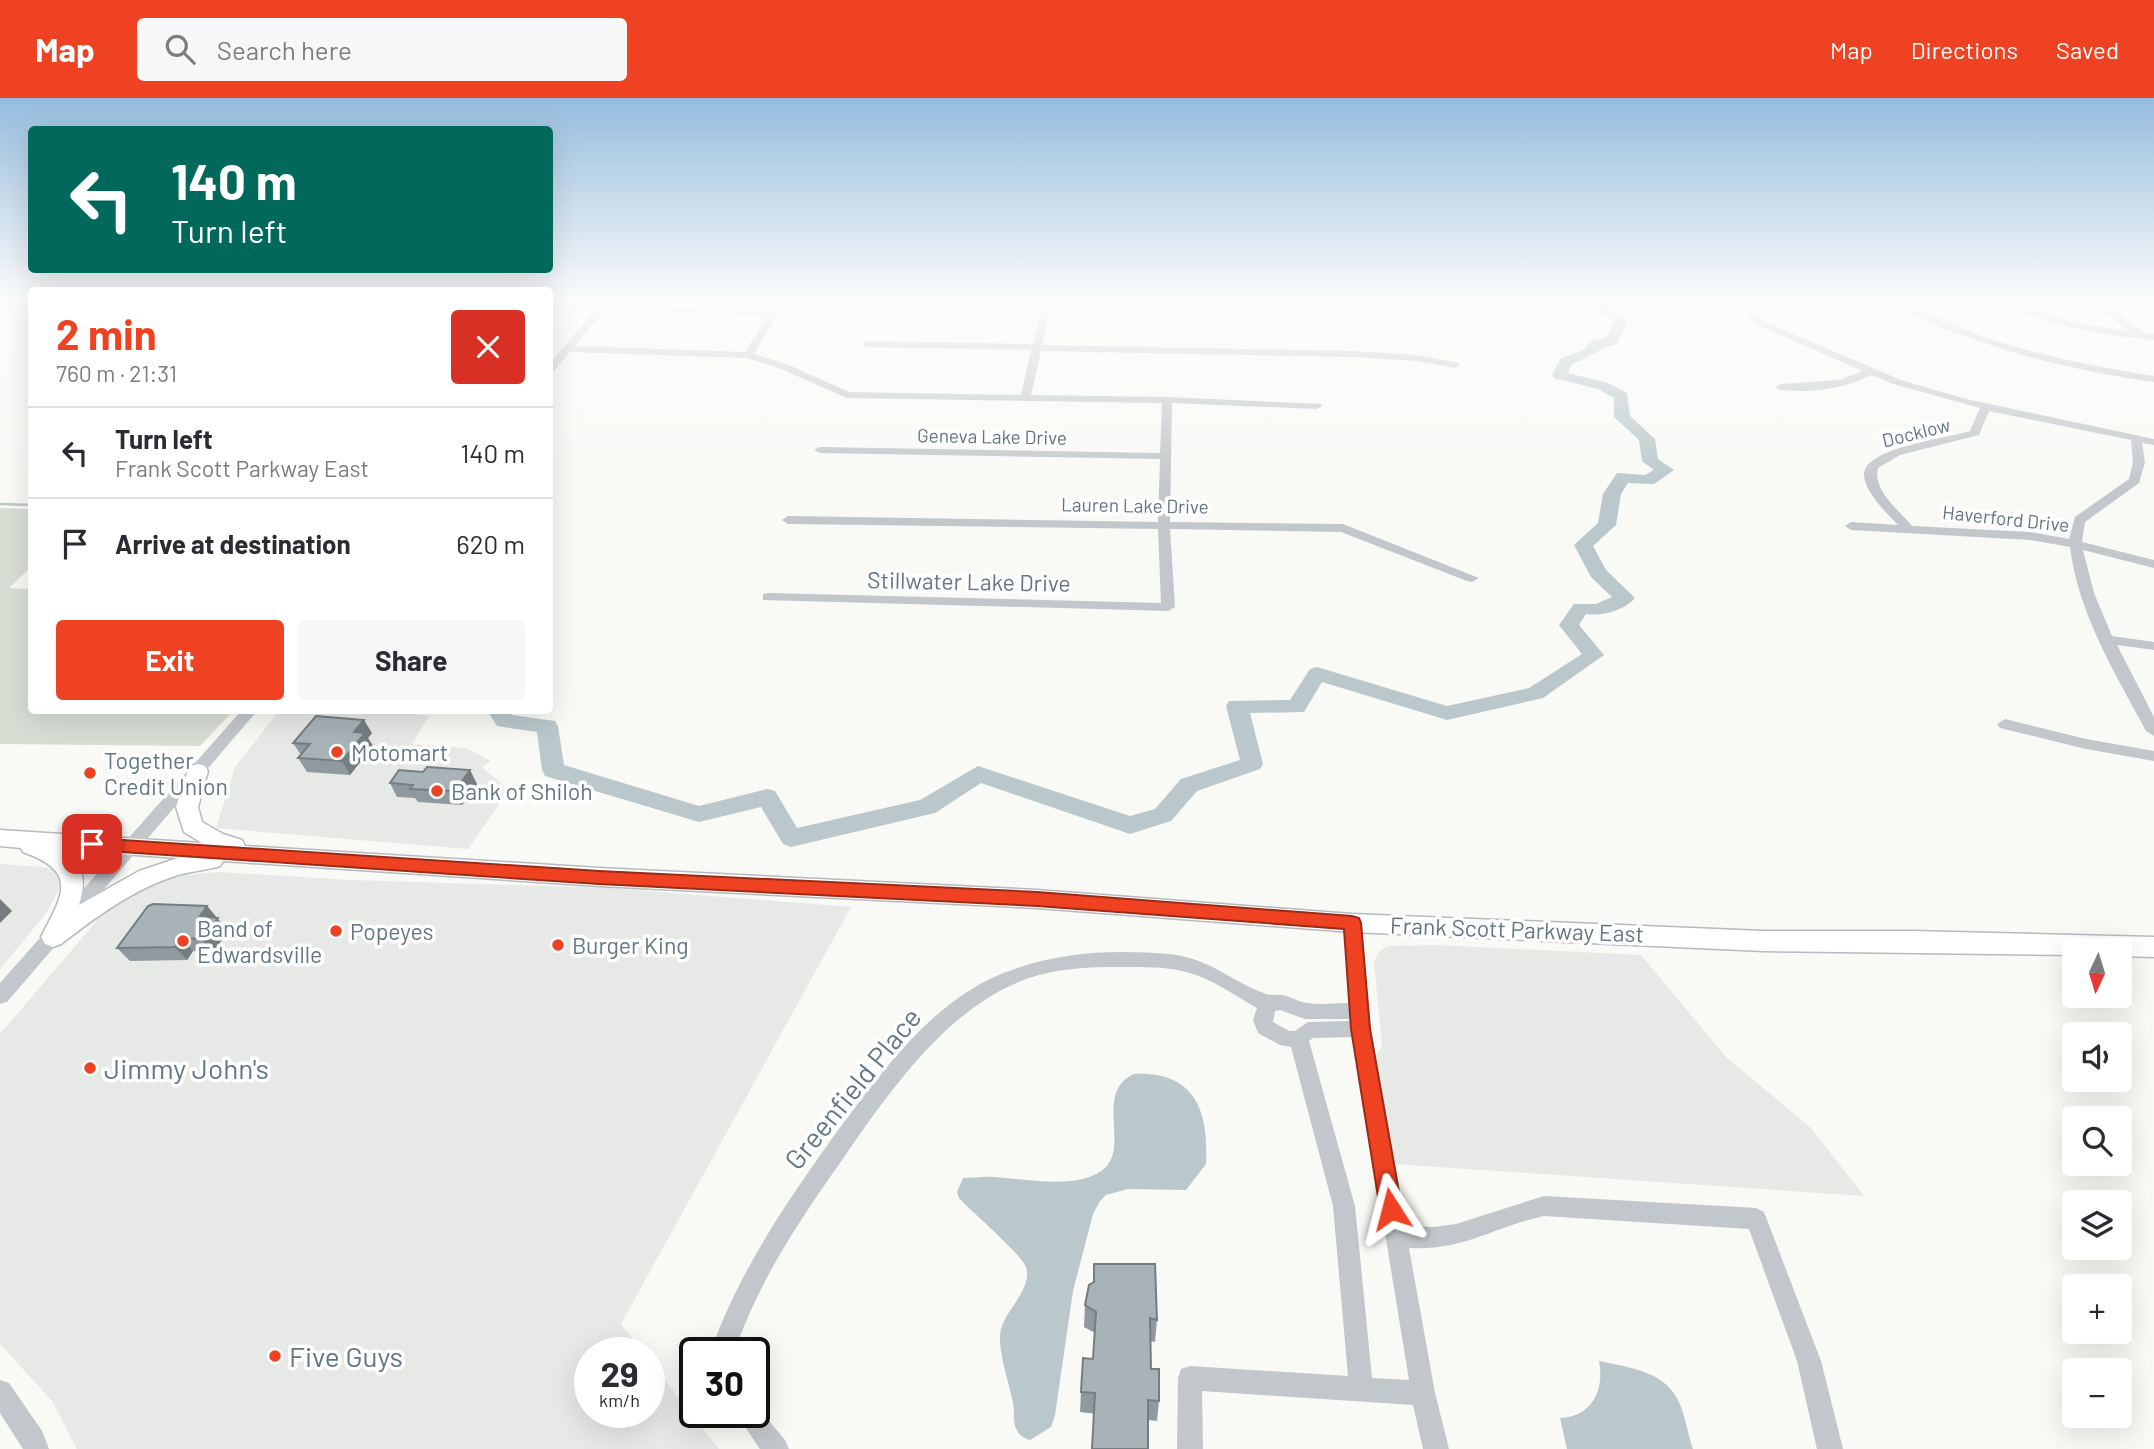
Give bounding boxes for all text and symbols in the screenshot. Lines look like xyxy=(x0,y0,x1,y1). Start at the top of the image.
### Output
search box xyxy=(137,18,627,81)
text: Map xyxy=(35,29,95,69)
icon: search xyxy=(161,30,199,68)
text: Search here xyxy=(217,34,352,65)
text: Map xyxy=(1830,35,1873,64)
text: Directions xyxy=(1911,35,2018,64)
text: Saved xyxy=(2056,35,2119,64)
text: 140 m xyxy=(171,151,297,210)
icon: left xyxy=(56,154,147,245)
text: Turn left xyxy=(171,211,288,249)
text: 2 min xyxy=(56,308,157,358)
button: close xyxy=(451,310,525,384)
text: 760 m · 21:31 xyxy=(56,359,177,387)
street label: Docklow xyxy=(1879,412,1953,452)
text: Turn left xyxy=(115,423,213,454)
street label: Geneva Lake Drive xyxy=(917,423,1067,449)
icon: left xyxy=(56,434,94,472)
text: 140 m xyxy=(460,437,525,468)
text: Frank Scott Parkway East xyxy=(115,454,369,482)
street label: Lauren Lake Drive xyxy=(1061,492,1209,518)
street label: Haverford Drive xyxy=(1941,500,2071,536)
icon: arrive xyxy=(56,525,94,563)
text: Arrive at destination xyxy=(115,528,351,559)
text: 620 m xyxy=(456,528,525,559)
street label: Stillwater Lake Drive xyxy=(867,565,1071,597)
button: Exit xyxy=(56,620,284,700)
button: Share xyxy=(298,620,525,700)
place label: Motomart xyxy=(351,738,448,766)
marker: Motomart xyxy=(329,744,345,760)
place label: Together Credit Union xyxy=(104,746,228,800)
marker: Together Credit Union xyxy=(82,765,98,781)
place label: Bank of Shiloh xyxy=(451,777,593,805)
marker: Bank of Shiloh xyxy=(429,783,445,799)
pin xyxy=(62,814,122,874)
icon: arrive xyxy=(73,825,111,863)
street label: Frank Scott Parkway East xyxy=(1390,911,1644,947)
place label: Band of Edwardsville xyxy=(197,914,322,968)
place label: Popeyes xyxy=(350,917,434,945)
marker: Popeyes xyxy=(328,923,344,939)
place label: Burger King xyxy=(572,931,689,959)
marker: Band of Edwardsville xyxy=(175,933,191,949)
marker: Burger King xyxy=(550,937,566,953)
north arrow xyxy=(2062,938,2132,1008)
map controls xyxy=(2062,938,2132,1428)
street label: Greenfield Place xyxy=(776,1000,928,1176)
button: sound xyxy=(2062,1022,2132,1092)
place label: Jimmy John's xyxy=(104,1051,269,1085)
marker: Jimmy John's xyxy=(82,1060,98,1076)
button: search xyxy=(2062,1106,2132,1176)
position arrow xyxy=(1354,1172,1428,1246)
button: layers xyxy=(2062,1190,2132,1260)
button: + xyxy=(2062,1274,2132,1344)
speed limit sign: 30 xyxy=(679,1337,770,1428)
place label: Five Guys xyxy=(289,1339,403,1373)
marker: Five Guys xyxy=(267,1348,283,1364)
text: 29 xyxy=(600,1352,639,1394)
button: − xyxy=(2062,1358,2132,1428)
text: km/h xyxy=(599,1389,640,1411)

